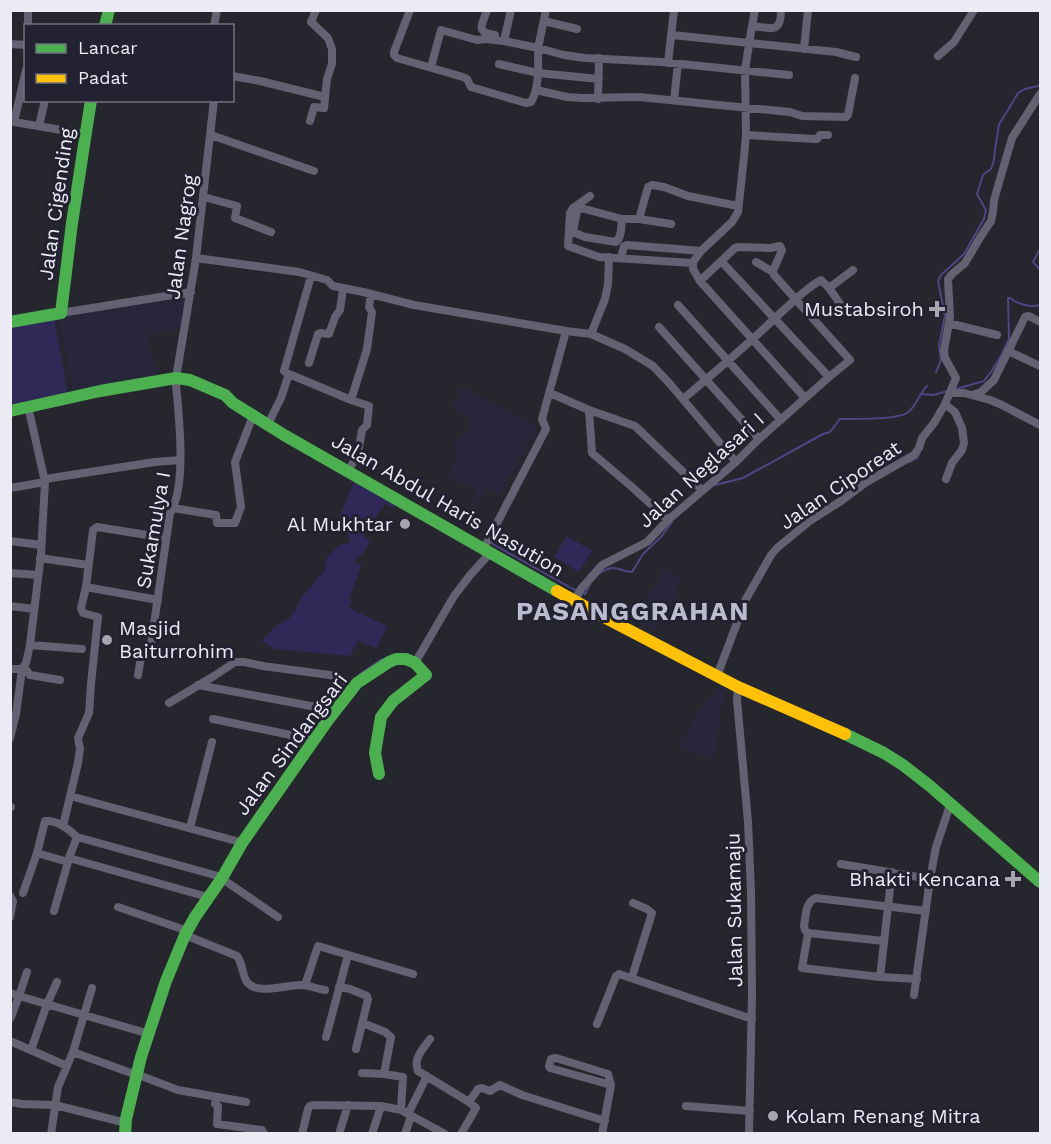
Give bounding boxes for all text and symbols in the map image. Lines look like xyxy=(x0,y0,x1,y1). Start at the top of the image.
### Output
legend xyxy=(24,24,234,102)
text: Lancar xyxy=(78,37,138,58)
text: Padat xyxy=(78,67,128,88)
street label: Jalan Cigending xyxy=(33,126,79,282)
street label: Jalan Nagrog xyxy=(160,173,202,301)
place label: Mustabsiroh xyxy=(804,297,924,321)
marker: Mustabsiroh xyxy=(928,300,946,318)
street label: Jalan Neglasari I xyxy=(633,407,769,533)
street label: Jalan Abdul Haris Nasution xyxy=(327,428,569,582)
street label: Jalan Ciporeat xyxy=(775,435,906,534)
street label: Sukamulya I xyxy=(131,470,175,590)
place label: Al Mukhtar xyxy=(287,512,393,536)
marker: Al Mukhtar xyxy=(398,517,412,531)
district label: PASANGGRAHAN xyxy=(516,596,750,626)
place label: Masjid Baiturrohim xyxy=(119,616,234,663)
marker: Masjid Baiturrohim xyxy=(100,633,114,647)
street label: Jalan Sindangsari xyxy=(230,668,352,820)
street label: Jalan Sukamaju xyxy=(721,833,747,987)
place label: Bhakti Kencana xyxy=(849,867,1000,891)
marker: Bhakti Kencana xyxy=(1004,870,1022,888)
place label: Kolam Renang Mitra xyxy=(785,1104,981,1128)
marker: Kolam Renang Mitra xyxy=(766,1109,780,1123)

